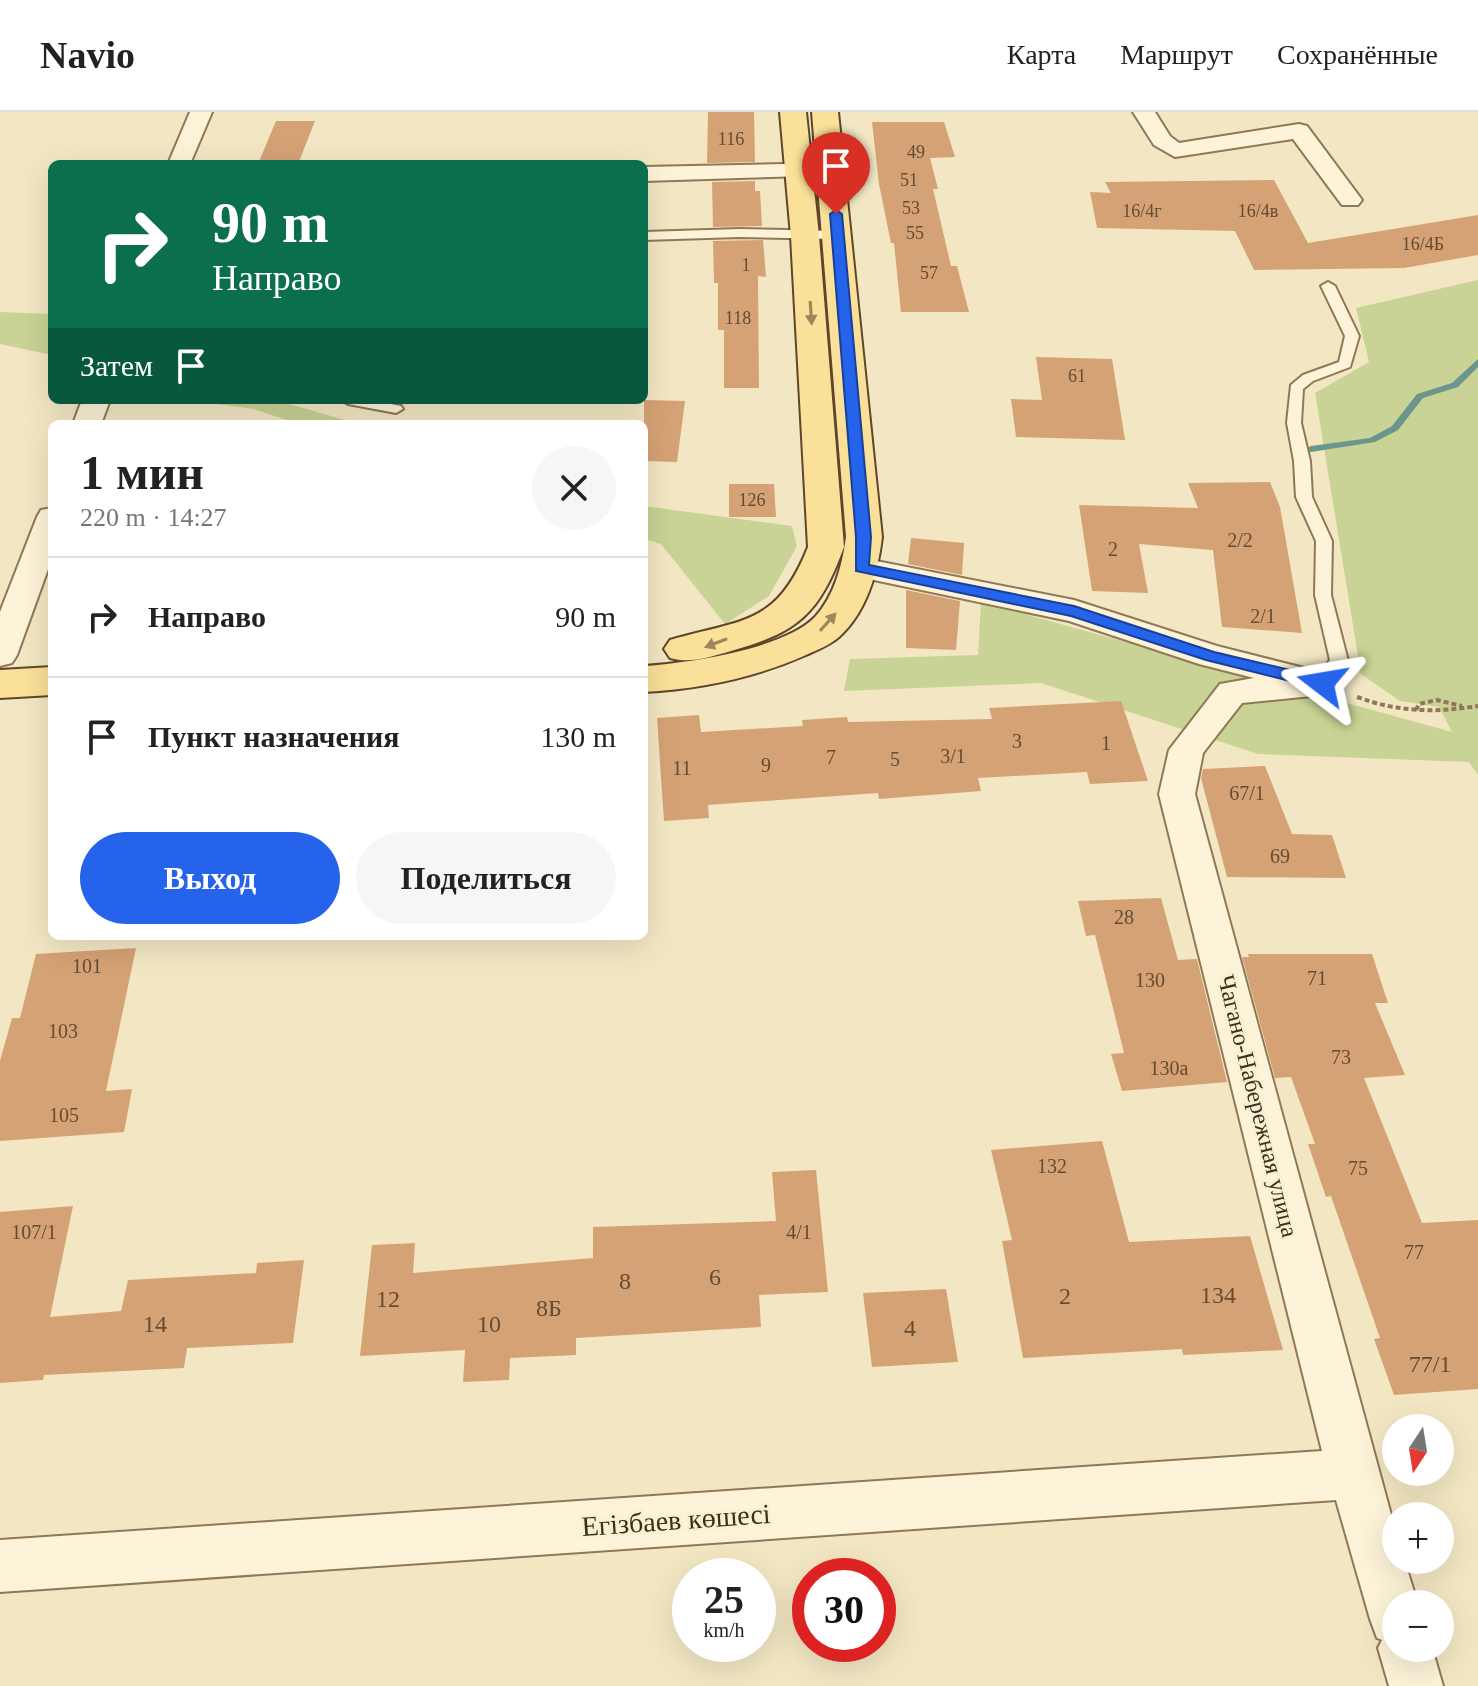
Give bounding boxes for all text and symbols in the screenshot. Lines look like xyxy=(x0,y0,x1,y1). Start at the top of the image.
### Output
text: Navio xyxy=(40,34,135,76)
text: Карта xyxy=(1007,39,1076,70)
text: Маршрут xyxy=(1120,39,1233,70)
text: Сохранённые xyxy=(1277,39,1438,70)
house number: 116 xyxy=(718,129,744,149)
pin xyxy=(802,132,870,214)
house number: 49 xyxy=(907,142,925,162)
icon: arrive xyxy=(814,144,858,188)
house number: 51 xyxy=(900,170,918,190)
icon: right xyxy=(80,192,184,296)
text: 90 m xyxy=(212,192,329,254)
house number: 53 xyxy=(902,198,920,218)
house number: 16/4г xyxy=(1122,201,1162,221)
house number: 16/4в xyxy=(1238,201,1278,221)
house number: 55 xyxy=(906,223,924,243)
house number: 16/4Б xyxy=(1402,234,1444,254)
house number: 1 xyxy=(742,255,751,275)
text: Направо xyxy=(212,258,342,298)
house number: 57 xyxy=(920,263,938,283)
one-way arrow xyxy=(805,301,818,326)
house number: 118 xyxy=(725,308,751,328)
icon: arrive xyxy=(169,344,213,388)
text: Затем xyxy=(80,349,153,382)
house number: 61 xyxy=(1068,366,1086,386)
text: 1 мин xyxy=(80,446,204,499)
button: close xyxy=(532,446,616,530)
house number: 126 xyxy=(739,490,766,510)
text: 220 m · 14:27 xyxy=(80,503,227,532)
house number: 2/2 xyxy=(1227,529,1253,551)
house number: 2 xyxy=(1108,538,1118,560)
icon: right xyxy=(80,595,124,639)
text: Направо xyxy=(148,600,266,633)
text: 90 m xyxy=(555,600,616,633)
house number: 2/1 xyxy=(1250,605,1276,627)
one-way arrow xyxy=(819,612,837,632)
one-way arrow xyxy=(704,637,728,650)
position arrow xyxy=(1280,641,1364,725)
icon: arrive xyxy=(80,715,124,759)
text: Пункт назначения xyxy=(148,720,400,753)
text: 130 m xyxy=(540,720,616,753)
house number: 3 xyxy=(1012,730,1022,752)
house number: 1 xyxy=(1101,732,1111,754)
house number: 3/1 xyxy=(940,745,966,767)
house number: 7 xyxy=(826,746,836,768)
house number: 5 xyxy=(890,748,900,770)
house number: 9 xyxy=(761,754,771,776)
house number: 11 xyxy=(672,757,692,779)
house number: 67/1 xyxy=(1229,782,1265,804)
button: Выход xyxy=(80,832,340,924)
button: Поделиться xyxy=(356,832,616,924)
house number: 69 xyxy=(1270,845,1290,867)
house number: 28 xyxy=(1114,906,1134,928)
house number: 101 xyxy=(72,955,102,977)
house number: 71 xyxy=(1307,967,1327,989)
house number: 130 xyxy=(1135,969,1165,991)
street label: Чагано-Набережная улица xyxy=(1213,972,1303,1240)
house number: 103 xyxy=(48,1020,78,1042)
house number: 73 xyxy=(1331,1046,1351,1068)
house number: 130а xyxy=(1150,1057,1189,1079)
house number: 105 xyxy=(49,1104,79,1126)
house number: 132 xyxy=(1037,1155,1067,1177)
house number: 75 xyxy=(1348,1157,1368,1179)
house number: 107/1 xyxy=(11,1221,57,1243)
house number: 4/1 xyxy=(786,1221,812,1243)
house number: 77 xyxy=(1404,1241,1424,1263)
house number: 6 xyxy=(709,1264,721,1290)
house number: 8 xyxy=(619,1268,631,1294)
house number: 134 xyxy=(1200,1282,1236,1308)
house number: 2 xyxy=(1059,1283,1071,1309)
house number: 12 xyxy=(376,1286,400,1312)
house number: 8Б xyxy=(536,1295,562,1321)
house number: 14 xyxy=(143,1311,167,1337)
house number: 10 xyxy=(477,1311,501,1337)
house number: 4 xyxy=(904,1315,916,1341)
house number: 77/1 xyxy=(1409,1351,1451,1377)
north arrow xyxy=(1382,1414,1454,1486)
map controls xyxy=(1382,1414,1454,1662)
street label: Егізбаев көшесі xyxy=(581,1498,772,1542)
button: + xyxy=(1382,1502,1454,1574)
speed limit sign: 30 xyxy=(792,1558,896,1662)
text: 25 xyxy=(704,1577,744,1622)
button: − xyxy=(1382,1590,1454,1662)
text: km/h xyxy=(703,1619,745,1641)

